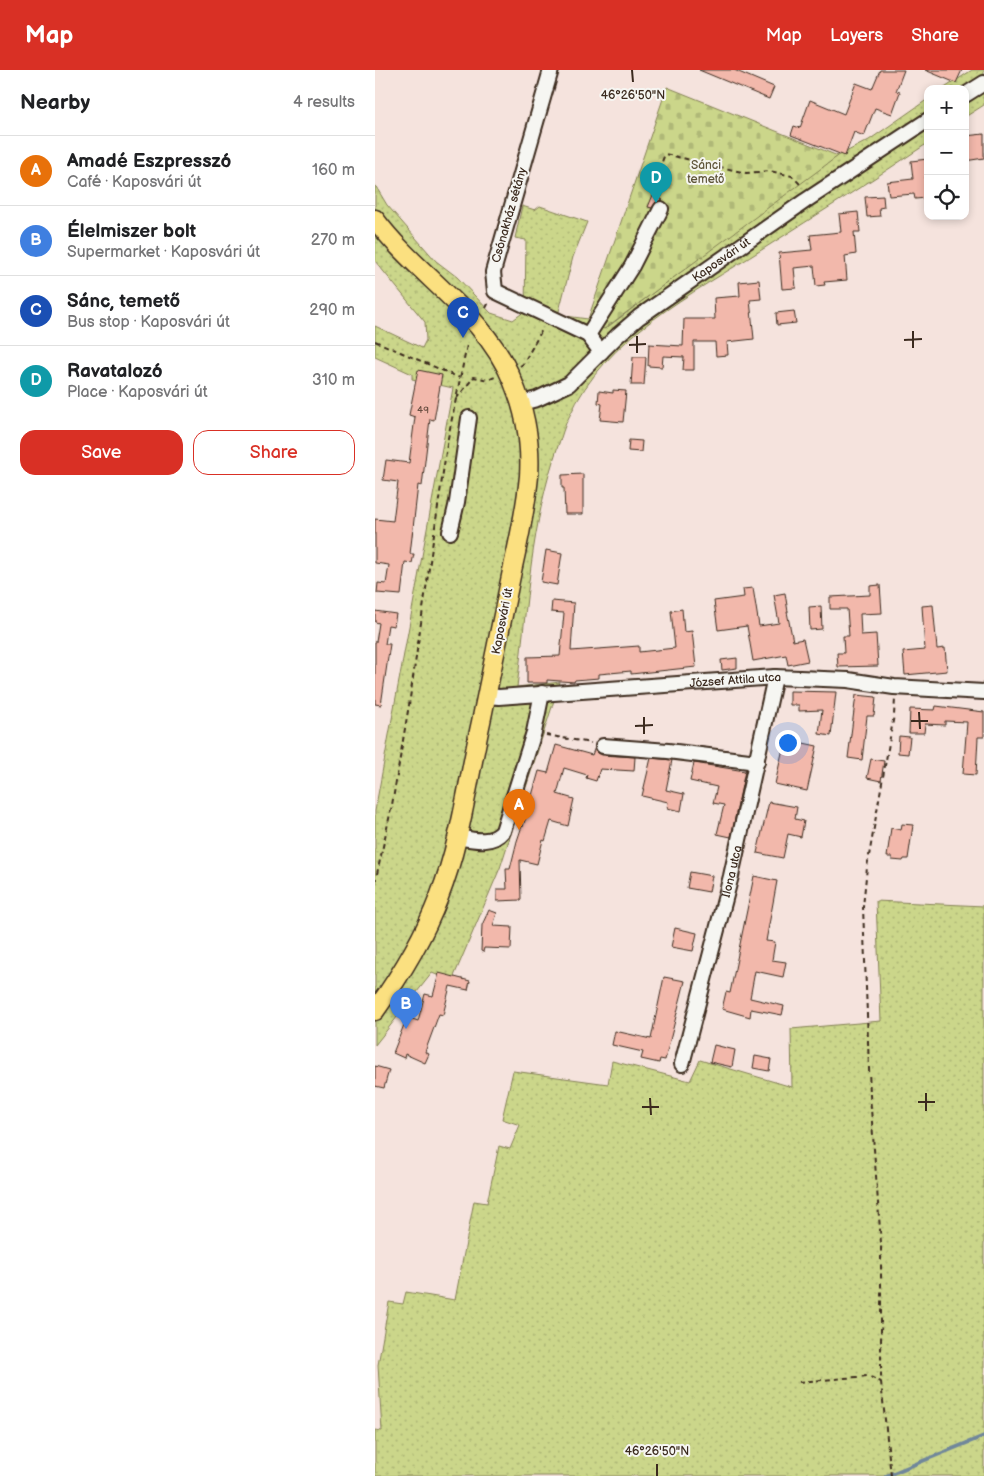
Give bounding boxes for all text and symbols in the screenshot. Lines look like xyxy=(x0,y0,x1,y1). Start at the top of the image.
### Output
text: Map xyxy=(25,21,73,50)
text: Map xyxy=(766,25,802,46)
text: Layers xyxy=(830,25,883,46)
text: Share xyxy=(911,25,959,46)
map controls xyxy=(924,85,969,220)
button: + xyxy=(924,85,969,130)
text: 46°26'50"N xyxy=(601,88,665,103)
text: Nearby xyxy=(20,90,90,115)
text: 4 results xyxy=(293,93,355,112)
button: − xyxy=(924,130,969,175)
text: Amadé Eszpresszó xyxy=(67,150,231,173)
park label: Sánci temető xyxy=(687,158,725,187)
text: A xyxy=(31,161,41,180)
text: 160 m xyxy=(312,161,355,180)
pin: D xyxy=(640,162,672,203)
street label: Csónakház sétány xyxy=(489,165,530,265)
text: Café · Kaposvári út xyxy=(67,173,201,192)
button: locate xyxy=(924,175,969,220)
text: Élelmiszer bolt xyxy=(67,220,196,243)
text: B xyxy=(30,231,42,250)
text: 270 m xyxy=(311,231,355,250)
street label: Kaposvári út xyxy=(690,234,754,285)
text: Supermarket · Kaposvári út xyxy=(67,243,260,262)
text: Sánc, temető xyxy=(67,290,180,313)
pin: C xyxy=(447,297,479,338)
text: C xyxy=(30,301,42,320)
text: 290 m xyxy=(309,301,355,320)
text: Bus stop · Kaposvári út xyxy=(67,313,230,332)
text: Ravatalozó xyxy=(67,360,163,383)
text: D xyxy=(30,371,42,390)
text: 310 m xyxy=(312,371,355,390)
text: Place · Kaposvári út xyxy=(67,383,208,402)
house number: 49 xyxy=(417,404,429,416)
button: Save xyxy=(20,430,183,475)
button: Share xyxy=(193,430,355,475)
street label: Kaposvári út xyxy=(489,586,516,656)
street label: József Attila utca xyxy=(689,670,782,691)
your location xyxy=(775,730,801,756)
pin: A xyxy=(503,789,535,830)
street label: Ilona utca xyxy=(719,844,746,899)
pin: B xyxy=(390,988,422,1029)
text: 46°26'50"N xyxy=(625,1444,689,1459)

